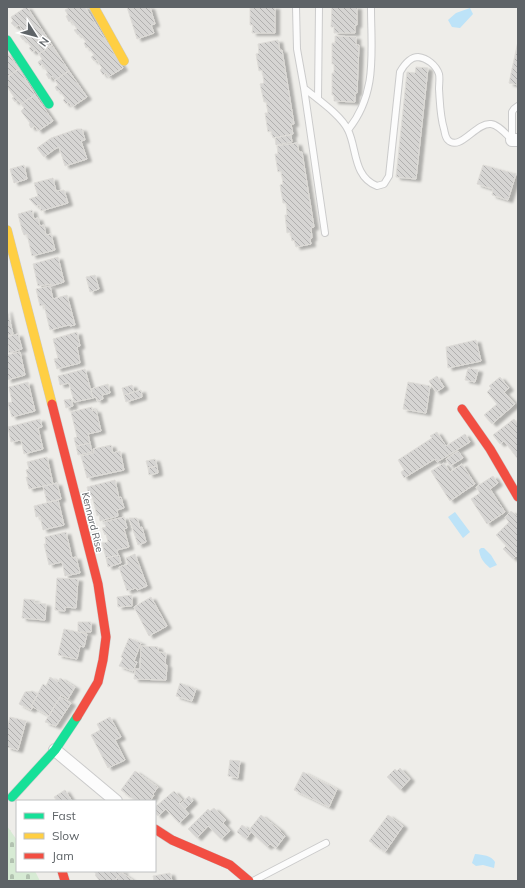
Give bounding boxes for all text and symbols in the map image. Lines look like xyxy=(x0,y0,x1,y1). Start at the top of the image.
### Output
north arrow xyxy=(16,16,56,56)
text: N xyxy=(36,34,52,49)
street label: Kennard Rise xyxy=(79,491,106,553)
legend xyxy=(16,800,156,872)
text: Fast xyxy=(52,808,76,823)
text: Slow xyxy=(52,828,80,843)
text: Jam xyxy=(52,848,74,863)

